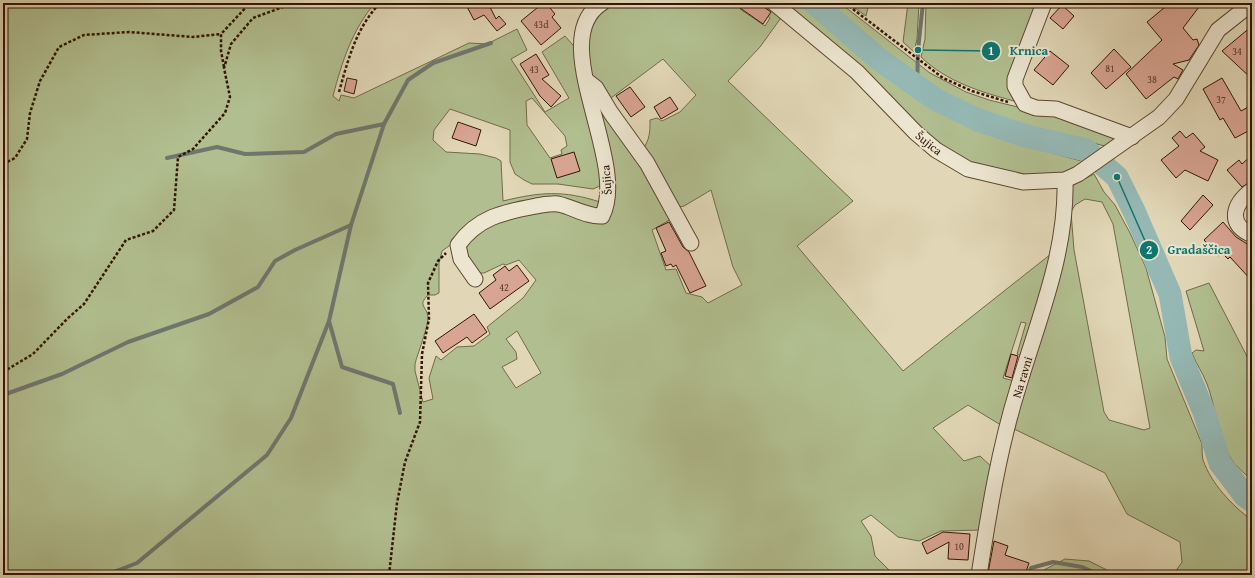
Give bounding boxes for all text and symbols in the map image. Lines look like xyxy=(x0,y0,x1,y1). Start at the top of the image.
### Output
house number: 43d xyxy=(534,17,549,32)
callout: Krnica xyxy=(981,38,1056,63)
text: Krnica xyxy=(1010,41,1049,60)
text: 1 xyxy=(988,42,994,59)
house number: 34 xyxy=(1232,44,1242,59)
house number: 81 xyxy=(1105,61,1115,76)
house number: 43 xyxy=(529,62,539,77)
house number: 38 xyxy=(1147,72,1157,87)
house number: 37 xyxy=(1216,92,1226,107)
street label: Šujica xyxy=(912,127,946,159)
street label: Šujica xyxy=(596,164,616,196)
callout: Gradaščica xyxy=(1139,237,1238,262)
text: Gradaščica xyxy=(1168,240,1231,259)
text: 2 xyxy=(1146,241,1152,258)
house number: 42 xyxy=(499,280,509,295)
street label: Na ravni xyxy=(1008,354,1037,400)
house number: 10 xyxy=(954,539,964,554)

